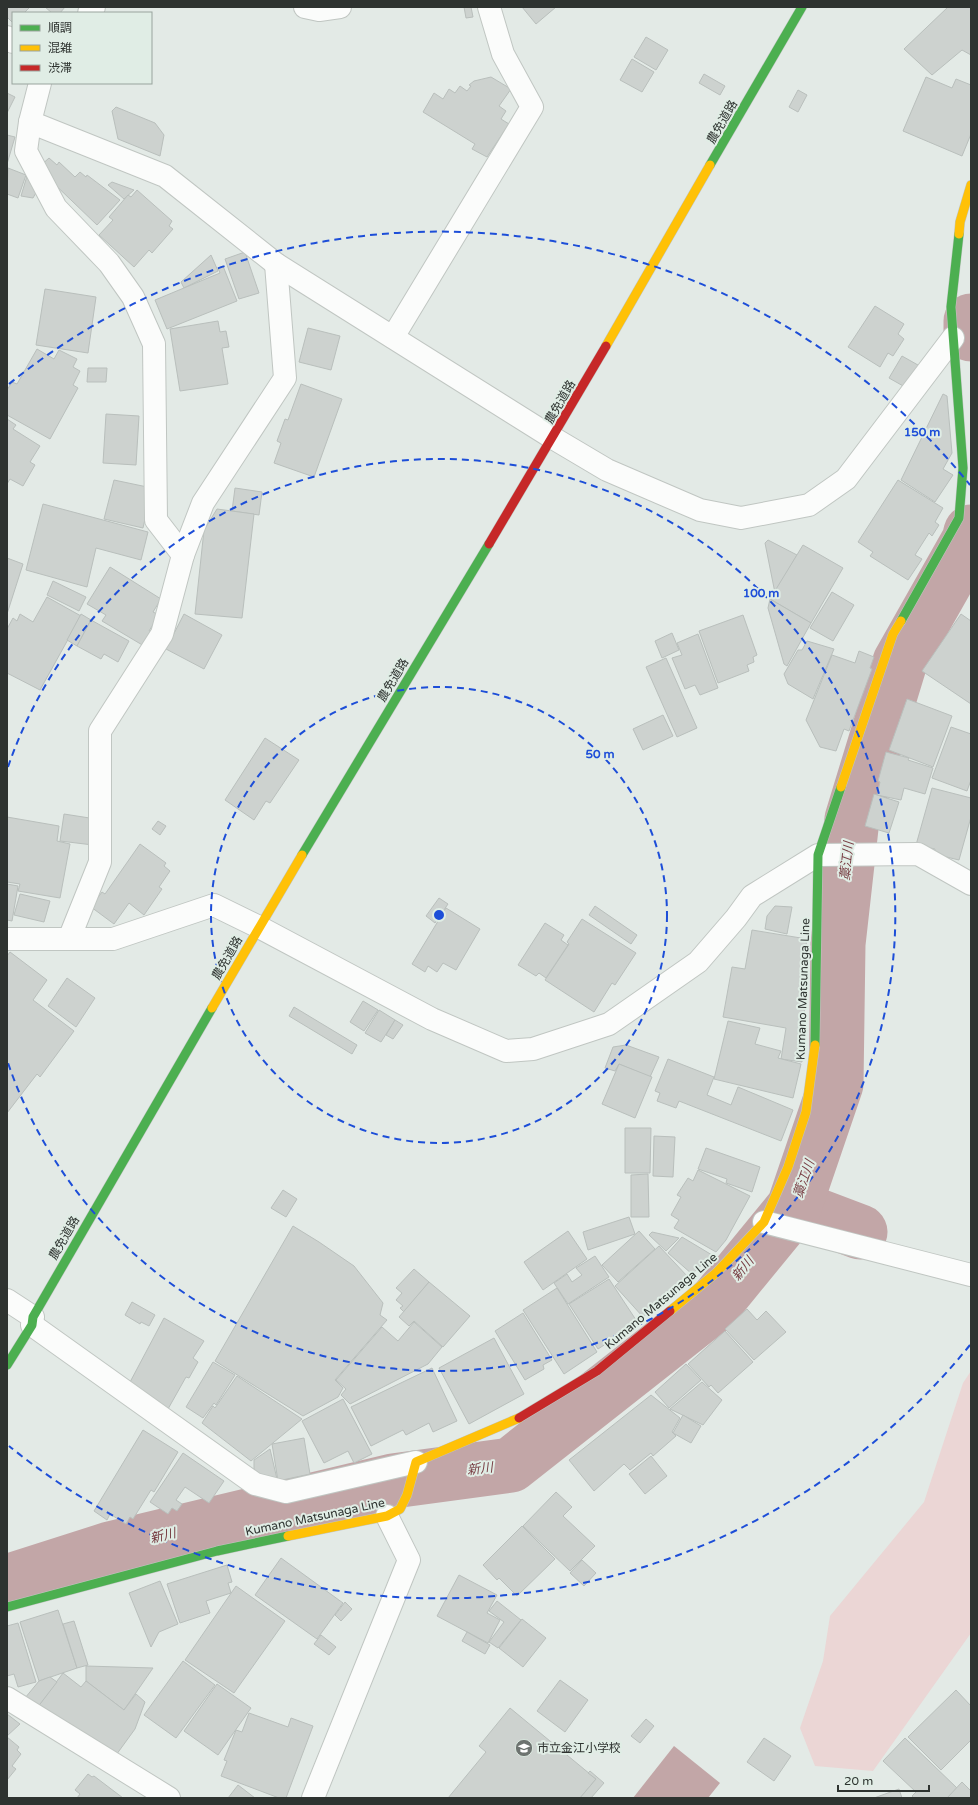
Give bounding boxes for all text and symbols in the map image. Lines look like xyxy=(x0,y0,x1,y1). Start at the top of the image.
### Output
legend xyxy=(12,12,152,84)
text: 順調 xyxy=(48,21,72,35)
text: 混雑 xyxy=(48,41,72,55)
text: 渋滞 xyxy=(48,61,72,75)
street label: 農免道路 xyxy=(704,98,740,146)
street label: 農免道路 xyxy=(542,378,578,426)
text: 150 m xyxy=(904,425,940,439)
text: 100 m xyxy=(743,586,779,600)
street label: 農免道路 xyxy=(375,656,411,704)
text: 50 m xyxy=(585,747,615,761)
water label: 藁江川 xyxy=(837,839,857,881)
centre of rings xyxy=(432,908,446,922)
street label: Kumano Matsunaga Line xyxy=(794,918,812,1060)
street label: 農免道路 xyxy=(209,934,245,982)
water label: 藁江川 xyxy=(790,1156,819,1200)
street label: 農免道路 xyxy=(46,1214,82,1262)
street label: Kumano Matsunaga Line xyxy=(602,1250,720,1352)
water label: 新川 xyxy=(729,1252,759,1284)
water label: 新川 xyxy=(466,1459,496,1479)
street label: Kumano Matsunaga Line xyxy=(244,1495,386,1539)
water label: 新川 xyxy=(148,1525,179,1547)
school or university icon: 市立金江小学校 xyxy=(514,1738,534,1758)
place label: 市立金江小学校 xyxy=(537,1741,621,1755)
scale bar xyxy=(838,1767,929,1793)
text: 20 m xyxy=(844,1774,873,1788)

